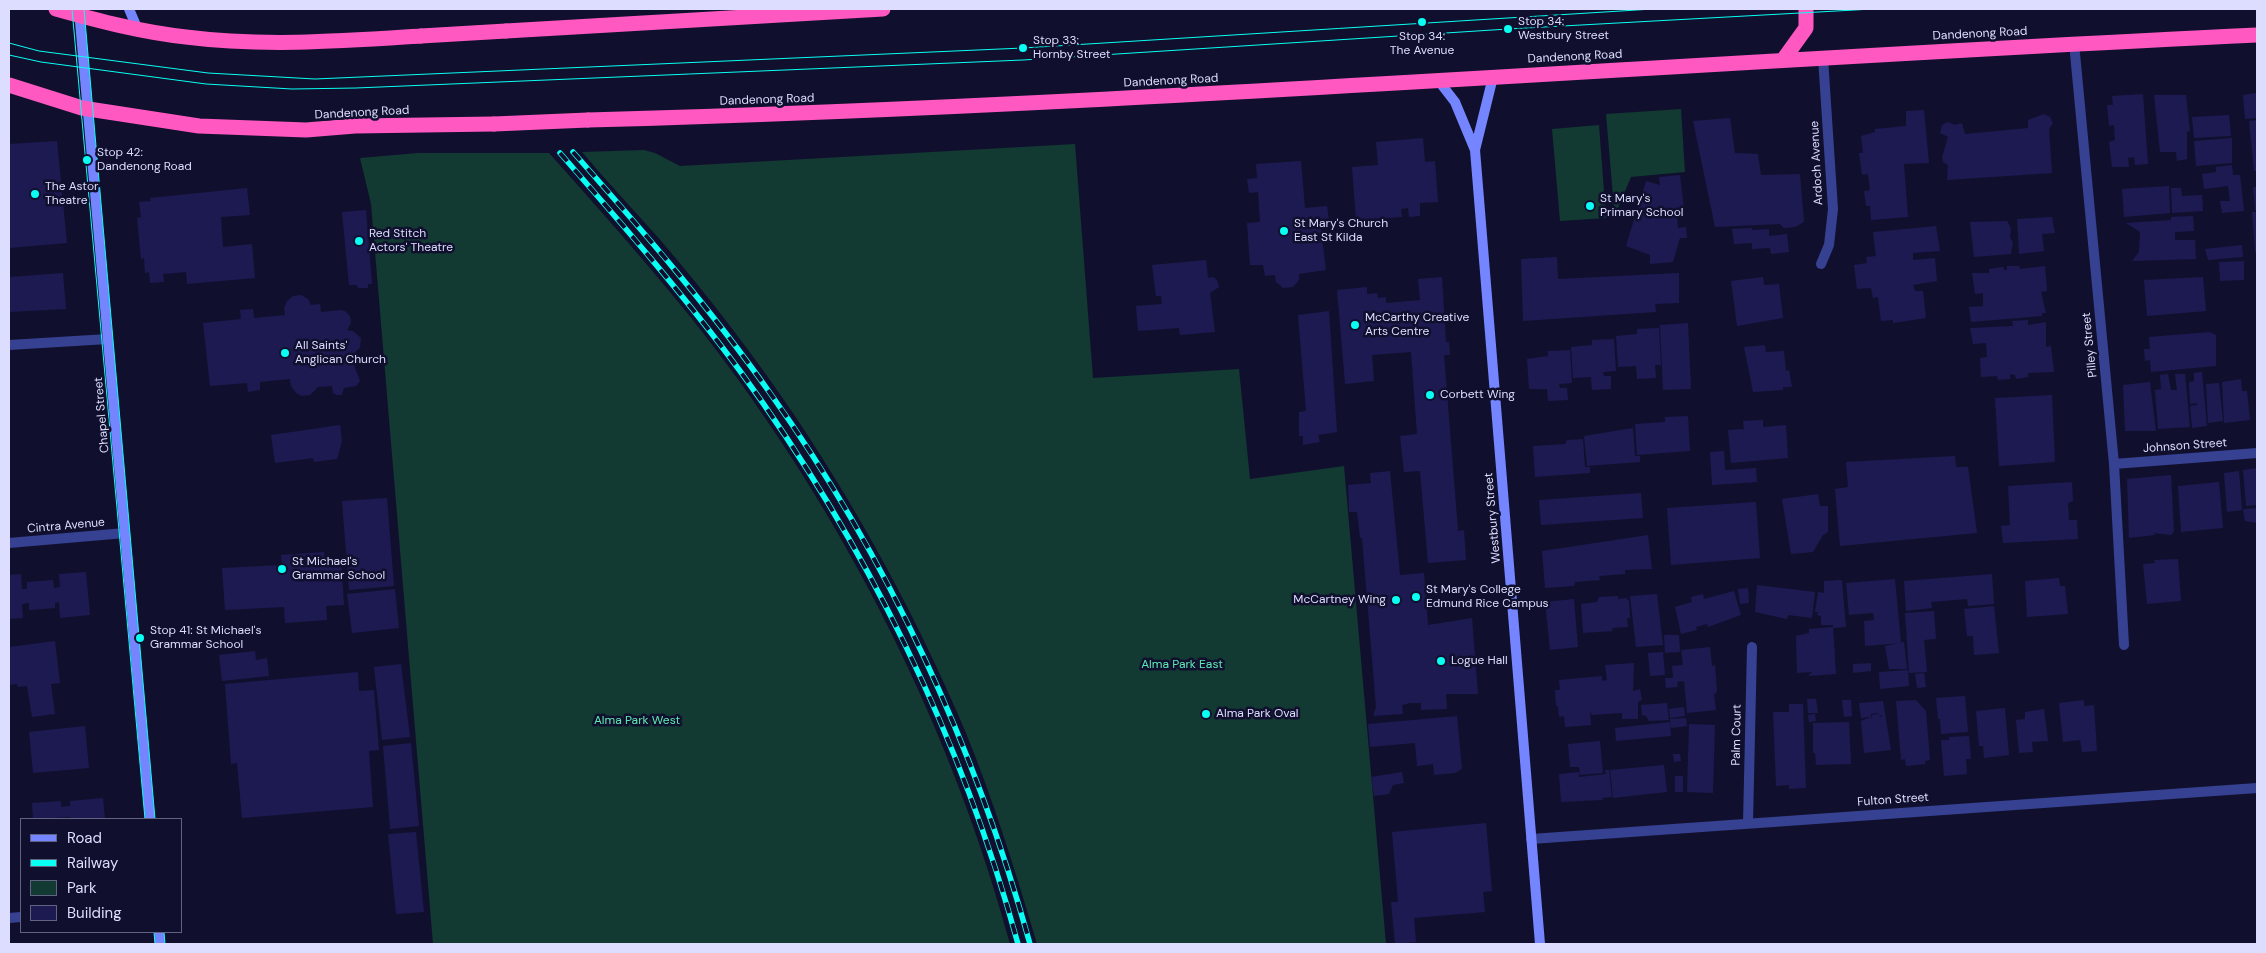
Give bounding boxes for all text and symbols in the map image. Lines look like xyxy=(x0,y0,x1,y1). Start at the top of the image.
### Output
place label: Stop 34: Westbury Street xyxy=(1518,15,1609,43)
marker: Stop 34: The Avenue xyxy=(1416,16,1428,28)
marker: Stop 34: Westbury Street xyxy=(1502,23,1514,35)
street label: Dandenong Road xyxy=(1932,24,2028,44)
place label: Stop 34: The Avenue xyxy=(1390,30,1454,58)
place label: Stop 33: Hornby Street xyxy=(1033,34,1111,62)
marker: Stop 33: Hornby Street xyxy=(1017,42,1029,54)
street label: Dandenong Road xyxy=(1527,47,1623,67)
street label: Dandenong Road xyxy=(1123,71,1219,91)
street label: Dandenong Road xyxy=(719,91,815,109)
street label: Dandenong Road xyxy=(314,103,410,123)
street label: Ardoch Avenue xyxy=(1808,120,1826,206)
place label: Stop 42: Dandenong Road xyxy=(97,146,192,174)
marker: Stop 42: Dandenong Road xyxy=(81,154,93,166)
place label: The Astor Theatre xyxy=(45,180,98,208)
marker: The Astor Theatre xyxy=(29,188,41,200)
place label: St Mary's Primary School xyxy=(1600,192,1683,220)
marker: St Mary's Primary School xyxy=(1584,200,1596,212)
place label: St Mary's Church East St Kilda xyxy=(1294,217,1388,245)
marker: St Mary's Church East St Kilda xyxy=(1278,225,1290,237)
place label: Red Stitch Actors' Theatre xyxy=(369,227,453,255)
marker: Red Stitch Actors' Theatre xyxy=(353,235,365,247)
place label: McCarthy Creative Arts Centre xyxy=(1365,311,1469,339)
street label: Pilley Street xyxy=(2079,312,2101,378)
marker: McCarthy Creative Arts Centre xyxy=(1349,319,1361,331)
place label: All Saints' Anglican Church xyxy=(295,339,386,367)
marker: All Saints' Anglican Church xyxy=(279,347,291,359)
street label: Chapel Street xyxy=(92,376,112,454)
place label: Corbett Wing xyxy=(1440,388,1515,402)
marker: Corbett Wing xyxy=(1424,389,1436,401)
street label: Johnson Street xyxy=(2143,436,2227,456)
street label: Westbury Street xyxy=(1482,472,1504,564)
street label: Cintra Avenue xyxy=(27,515,105,537)
place label: St Michael's Grammar School xyxy=(292,555,385,583)
marker: St Michael's Grammar School xyxy=(276,563,288,575)
place label: St Mary's College Edmund Rice Campus xyxy=(1426,583,1549,611)
marker: St Mary's College Edmund Rice Campus xyxy=(1410,591,1422,603)
place label: McCartney Wing xyxy=(1293,593,1386,607)
marker: McCartney Wing xyxy=(1390,594,1402,606)
place label: Stop 41: St Michael's Grammar School xyxy=(150,624,262,652)
marker: Stop 41: St Michael's Grammar School xyxy=(134,632,146,644)
place label: Logue Hall xyxy=(1451,654,1508,668)
marker: Logue Hall xyxy=(1435,655,1447,667)
park label: Alma Park East xyxy=(1141,658,1223,672)
street label: Palm Court xyxy=(1729,704,1745,766)
place label: Alma Park Oval xyxy=(1216,707,1298,721)
marker: Alma Park Oval xyxy=(1200,708,1212,720)
park label: Alma Park West xyxy=(594,714,680,728)
street label: Fulton Street xyxy=(1857,790,1929,810)
legend xyxy=(20,818,182,933)
text: Road xyxy=(67,828,102,848)
text: Railway xyxy=(67,853,118,873)
text: Park xyxy=(67,878,97,898)
text: Building xyxy=(67,903,122,923)

